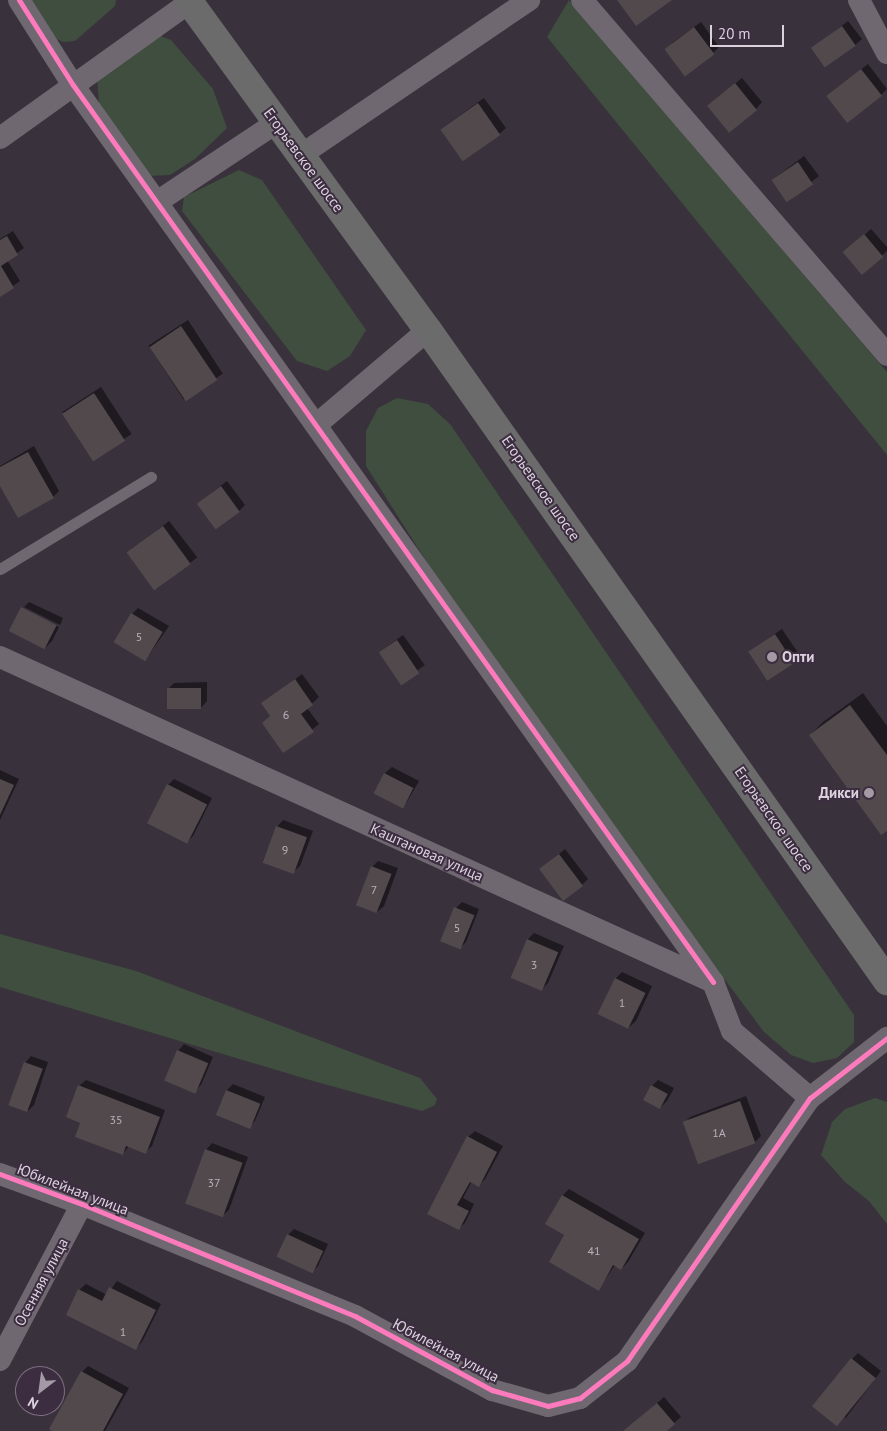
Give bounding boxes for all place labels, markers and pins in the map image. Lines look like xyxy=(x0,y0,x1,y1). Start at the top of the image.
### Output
place label: Опти xyxy=(782,648,814,666)
marker: Опти xyxy=(766,651,778,663)
place label: Дикси xyxy=(819,784,859,802)
marker: Дикси xyxy=(863,787,875,799)

